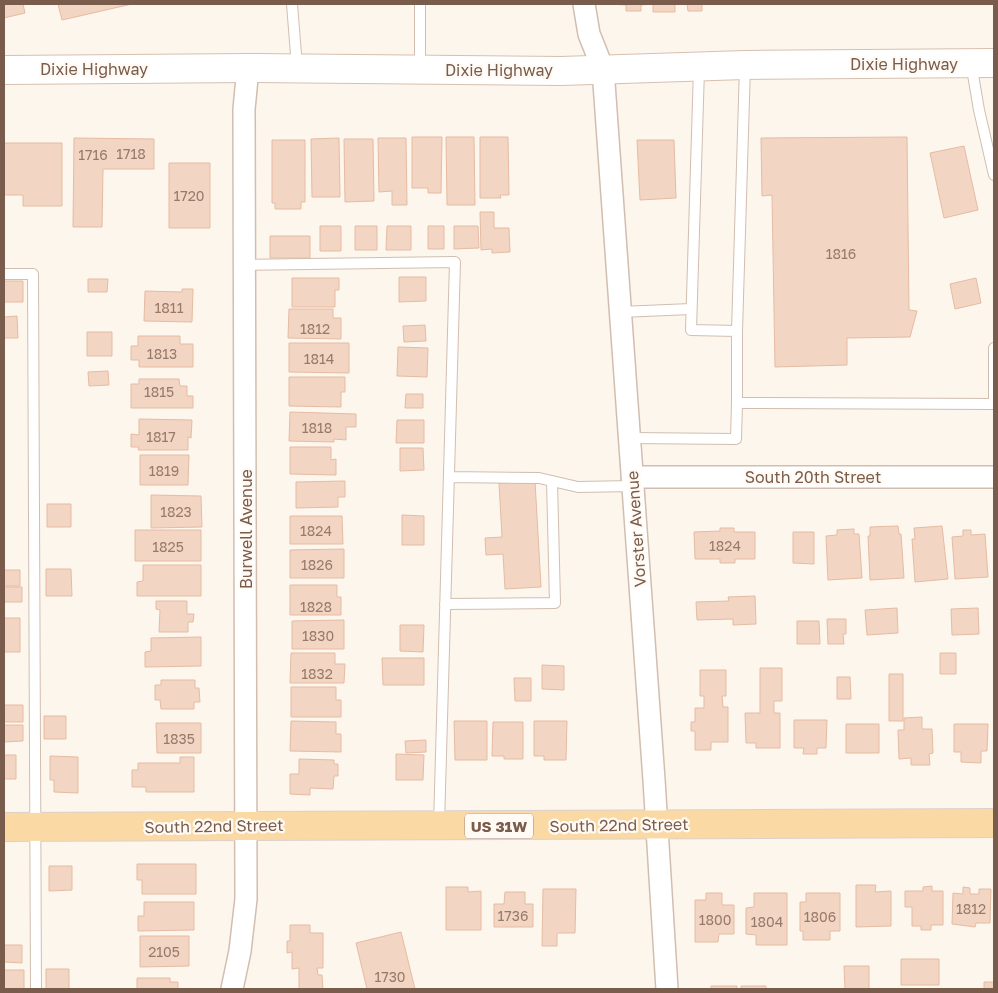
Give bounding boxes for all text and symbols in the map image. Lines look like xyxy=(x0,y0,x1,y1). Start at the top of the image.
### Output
street label: Dixie Highway xyxy=(850,54,958,74)
street label: Dixie Highway xyxy=(40,59,148,79)
street label: Dixie Highway xyxy=(445,60,553,80)
house number: 1718 xyxy=(116,145,146,162)
house number: 1716 xyxy=(78,146,108,163)
house number: 1720 xyxy=(173,187,205,204)
house number: 1816 xyxy=(826,245,856,262)
house number: 1811 xyxy=(155,299,184,316)
house number: 1812 xyxy=(300,320,330,337)
house number: 1813 xyxy=(147,345,177,362)
house number: 1814 xyxy=(304,350,334,367)
house number: 1815 xyxy=(144,383,174,400)
house number: 1818 xyxy=(302,419,332,436)
house number: 1817 xyxy=(146,428,176,445)
house number: 1819 xyxy=(149,462,179,479)
street label: South 20th Street xyxy=(745,467,881,487)
street label: Burwell Avenue xyxy=(236,469,256,589)
street label: Vorster Avenue xyxy=(622,470,650,588)
house number: 1823 xyxy=(160,503,192,520)
house number: 1824 xyxy=(300,522,332,539)
house number: 1824 xyxy=(709,537,741,554)
house number: 1825 xyxy=(152,538,184,555)
house number: 1826 xyxy=(301,556,333,573)
house number: 1828 xyxy=(300,598,332,615)
house number: 1830 xyxy=(302,627,334,644)
house number: 1832 xyxy=(301,665,333,682)
house number: 1835 xyxy=(163,730,195,747)
road number: US 31W xyxy=(465,814,533,838)
street label: South 22nd Street xyxy=(549,814,689,836)
street label: South 22nd Street xyxy=(144,815,284,837)
house number: 1812 xyxy=(956,900,986,917)
house number: 1736 xyxy=(498,907,528,924)
house number: 1806 xyxy=(804,908,836,925)
house number: 1800 xyxy=(699,911,731,928)
house number: 1804 xyxy=(751,913,783,930)
house number: 2105 xyxy=(148,943,180,960)
house number: 1730 xyxy=(374,968,406,985)

